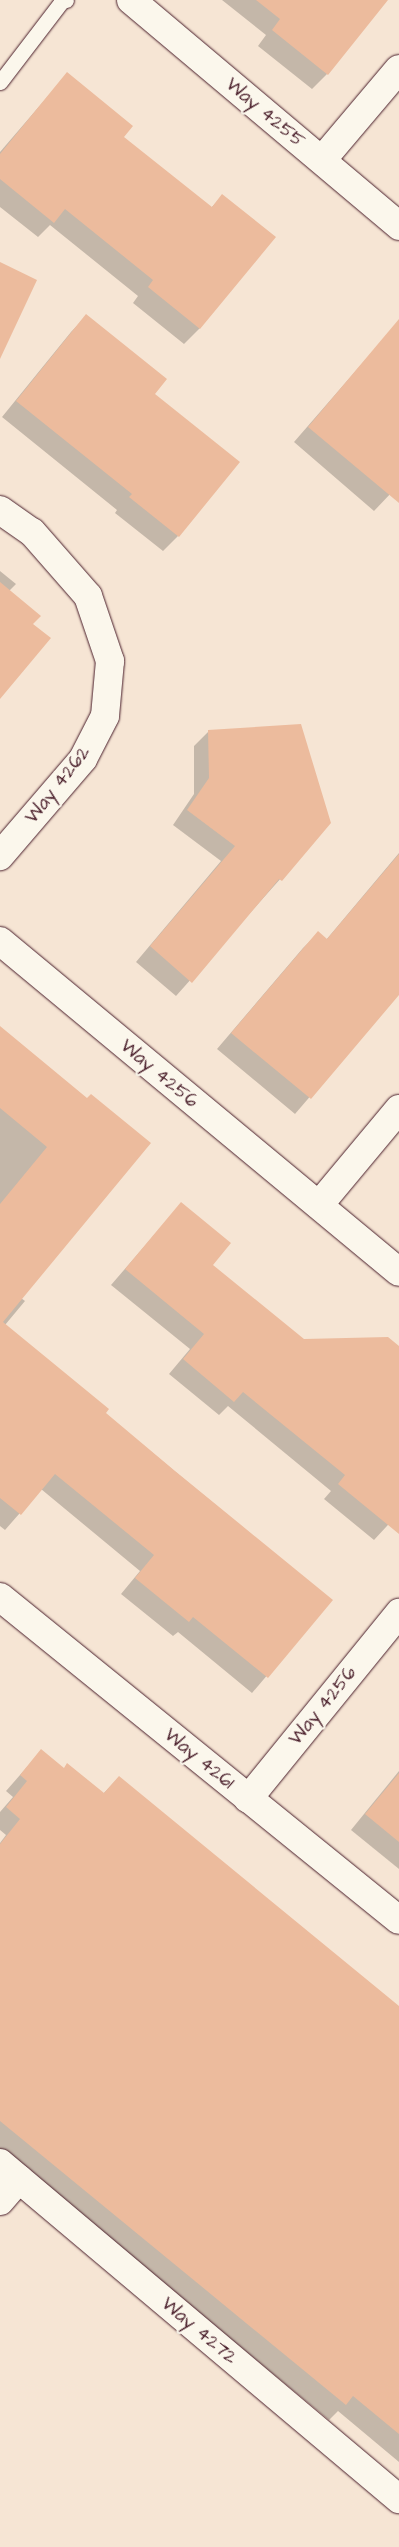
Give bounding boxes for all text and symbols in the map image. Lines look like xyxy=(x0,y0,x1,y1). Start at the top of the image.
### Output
street label: Way 4255 xyxy=(221,73,309,153)
street label: Way 4262 xyxy=(21,742,95,828)
street label: Way 4256 xyxy=(115,1035,203,1113)
street label: Way 4256 xyxy=(284,1662,362,1750)
street label: Way 4261 xyxy=(159,1724,239,1794)
street label: Way 4272 xyxy=(156,2293,242,2369)

